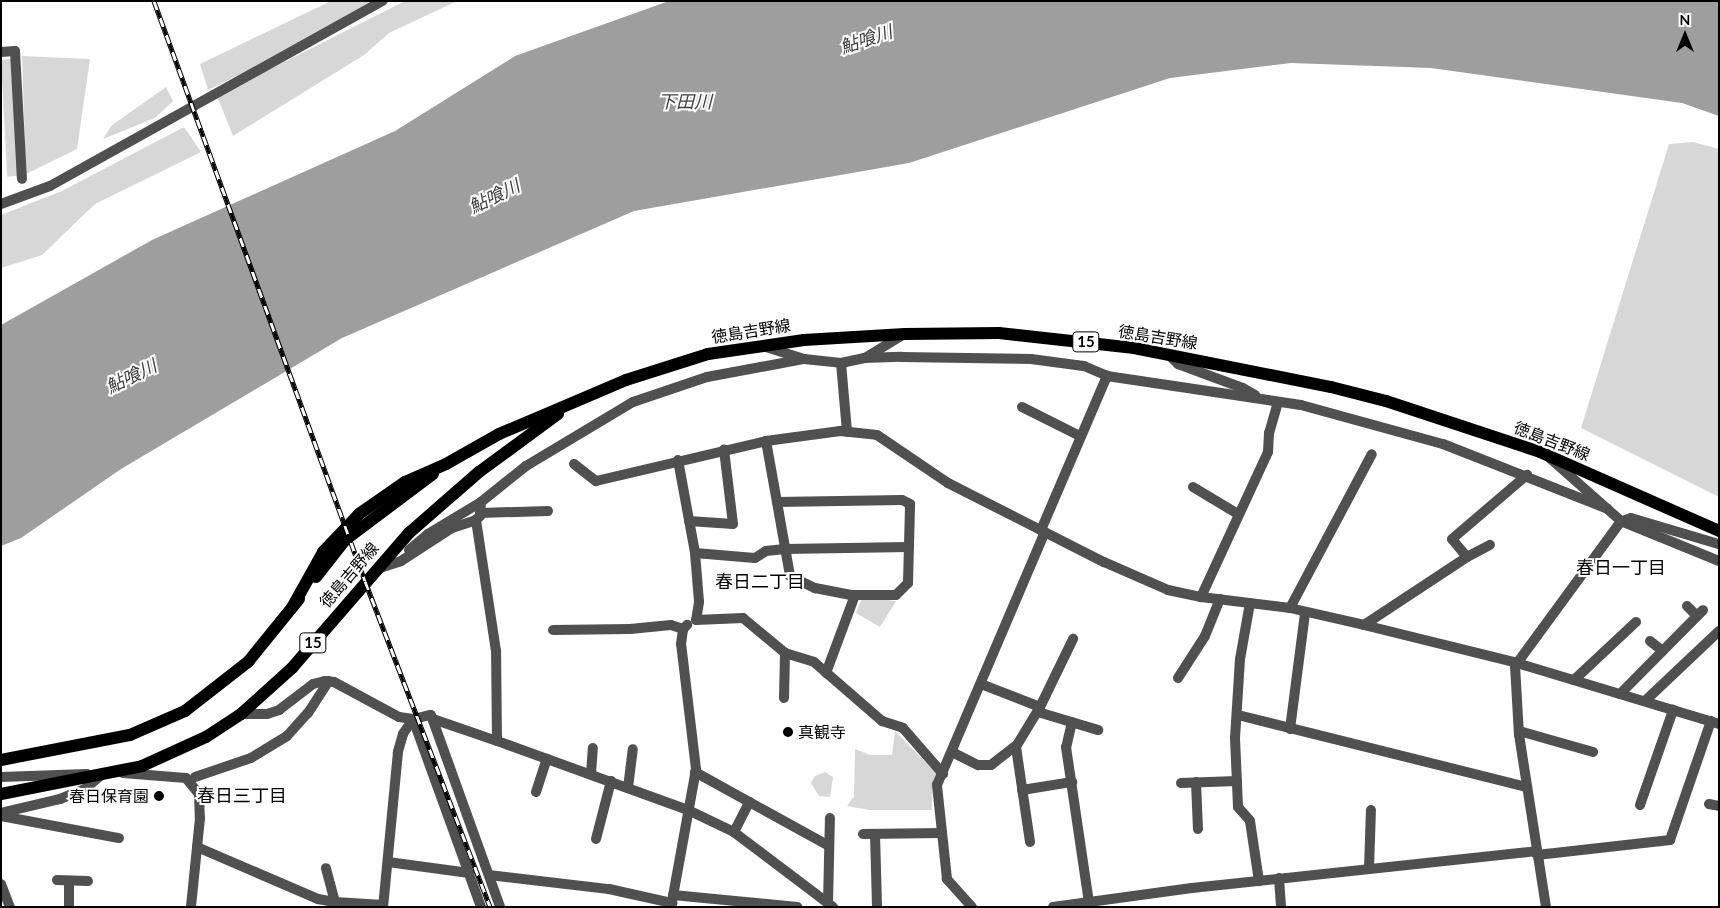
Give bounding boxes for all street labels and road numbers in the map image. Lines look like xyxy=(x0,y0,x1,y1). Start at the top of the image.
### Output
street label: 徳島吉野線 xyxy=(710,315,792,347)
street label: 徳島吉野線 xyxy=(1117,321,1199,353)
road number: 15 xyxy=(1072,330,1100,354)
street label: 徳島吉野線 xyxy=(1511,418,1593,464)
street label: 徳島吉野線 xyxy=(316,539,382,611)
road number: 15 xyxy=(299,630,327,656)

